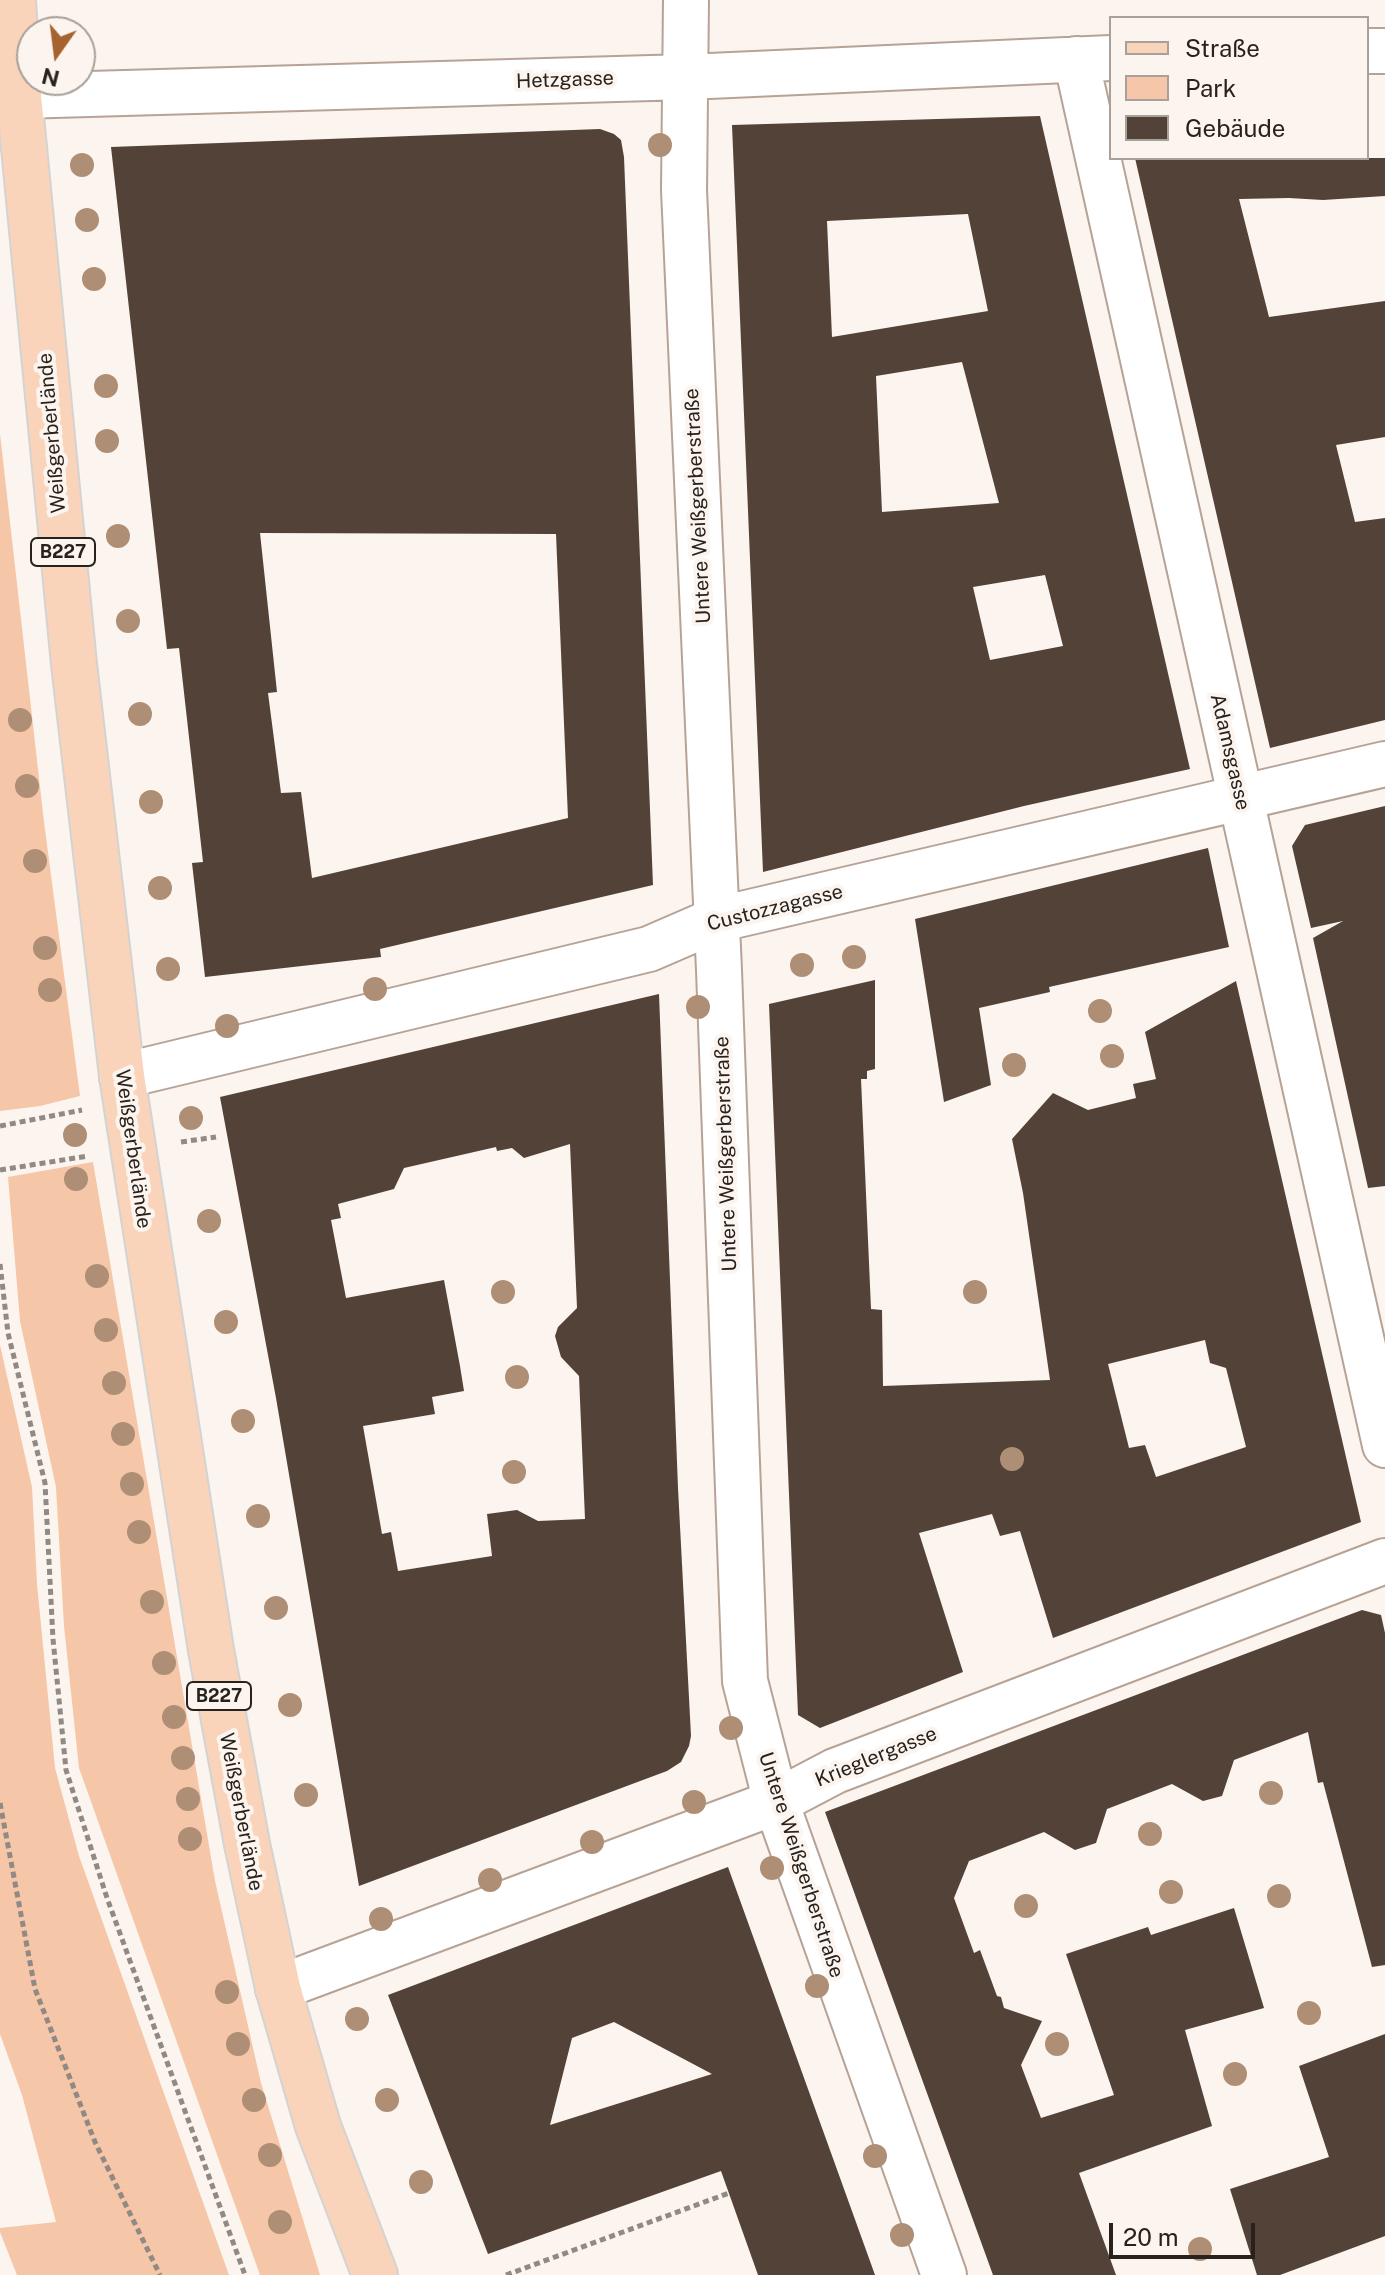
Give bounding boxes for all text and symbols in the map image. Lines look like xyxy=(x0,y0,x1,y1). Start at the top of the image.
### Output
north arrow xyxy=(16,16,96,96)
legend xyxy=(1109,16,1369,160)
text: Straße xyxy=(1185,34,1260,62)
text: N xyxy=(39,63,62,92)
street label: Hetzgasse xyxy=(516,66,614,94)
text: Park xyxy=(1185,74,1236,102)
text: Gebäude xyxy=(1185,114,1285,142)
street label: Weißgerberlände xyxy=(33,352,71,514)
street label: Untere Weißgerberstraße xyxy=(680,388,716,624)
road number: B227 xyxy=(31,538,95,566)
street label: Adamsgasse xyxy=(1205,691,1255,813)
street label: Custozzagasse xyxy=(705,880,845,936)
street label: Untere Weißgerberstraße xyxy=(710,1036,742,1272)
street label: Weißgerberlände xyxy=(110,1068,156,1230)
road number: B227 xyxy=(187,1682,251,1710)
street label: Krieglergasse xyxy=(812,1722,940,1792)
street label: Weißgerberlände xyxy=(214,1731,268,1893)
street label: Untere Weißgerberstraße xyxy=(753,1749,849,1981)
scale bar xyxy=(1113,2207,1259,2257)
text: 20 m xyxy=(1123,2223,1179,2251)

